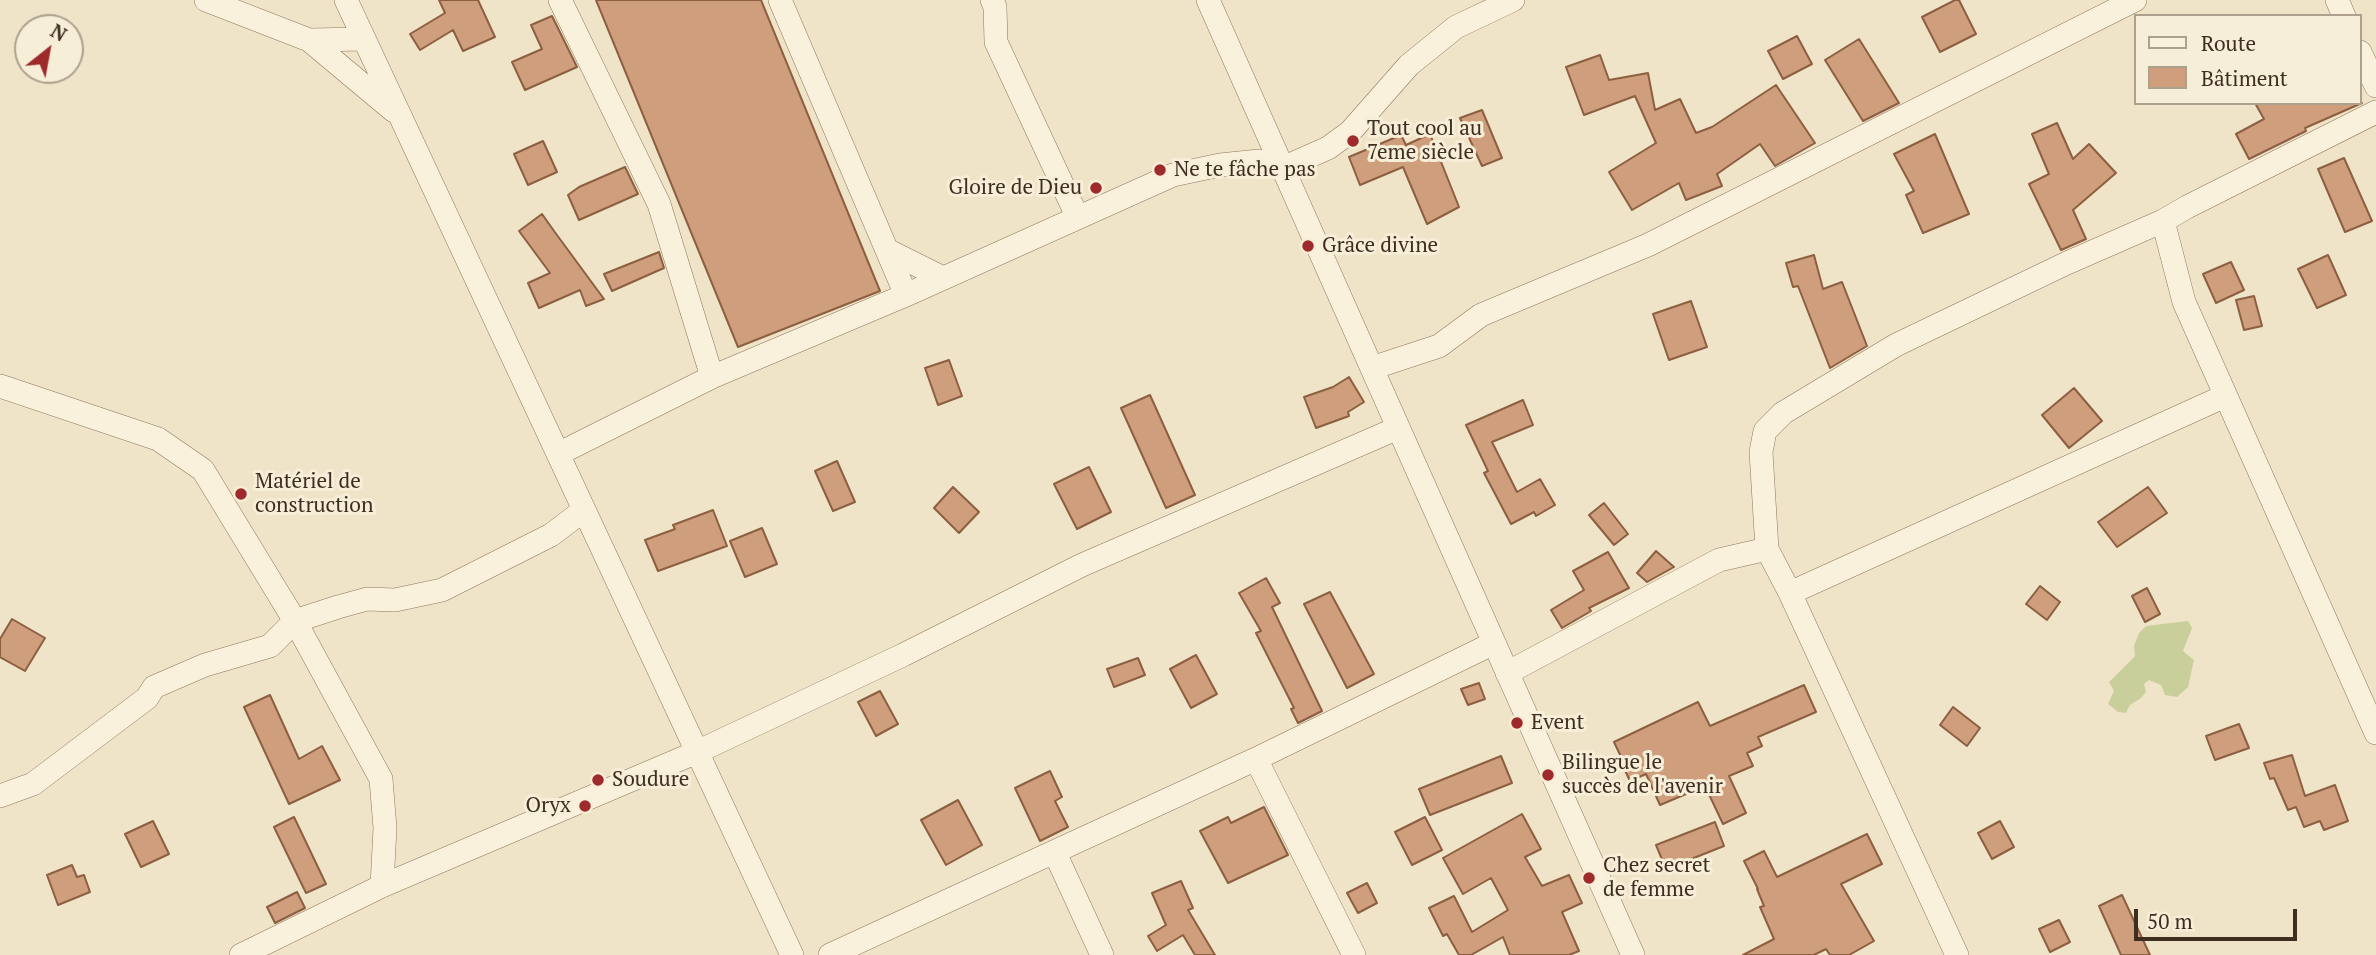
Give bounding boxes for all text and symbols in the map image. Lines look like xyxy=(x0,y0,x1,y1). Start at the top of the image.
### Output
north arrow xyxy=(14,14,84,84)
legend xyxy=(2134,14,2362,105)
text: N xyxy=(46,18,72,47)
text: Route xyxy=(2201,29,2256,57)
text: Bâtiment xyxy=(2201,64,2288,92)
place label: Tout cool au 7eme siècle xyxy=(1367,116,1482,166)
marker: Tout cool au 7eme siècle xyxy=(1345,133,1361,149)
place label: Ne te fâche pas xyxy=(1174,157,1316,183)
marker: Ne te fâche pas xyxy=(1152,162,1168,178)
place label: Gloire de Dieu xyxy=(948,175,1082,201)
marker: Gloire de Dieu xyxy=(1088,180,1104,196)
place label: Grâce divine xyxy=(1322,233,1438,259)
marker: Grâce divine xyxy=(1300,238,1316,254)
place label: Matériel de construction xyxy=(255,469,373,519)
marker: Matériel de construction xyxy=(233,486,249,502)
place label: Event xyxy=(1531,710,1584,736)
marker: Event xyxy=(1509,715,1525,731)
place label: Bilingue le succès de l'avenir xyxy=(1562,750,1723,800)
place label: Soudure xyxy=(612,767,689,793)
marker: Bilingue le succès de l'avenir xyxy=(1540,767,1556,783)
marker: Soudure xyxy=(590,772,606,788)
place label: Oryx xyxy=(526,793,571,819)
marker: Oryx xyxy=(577,798,593,814)
place label: Chez secret de femme xyxy=(1603,853,1710,903)
marker: Chez secret de femme xyxy=(1581,870,1597,886)
scale bar xyxy=(2138,895,2301,939)
text: 50 m xyxy=(2147,907,2193,935)

